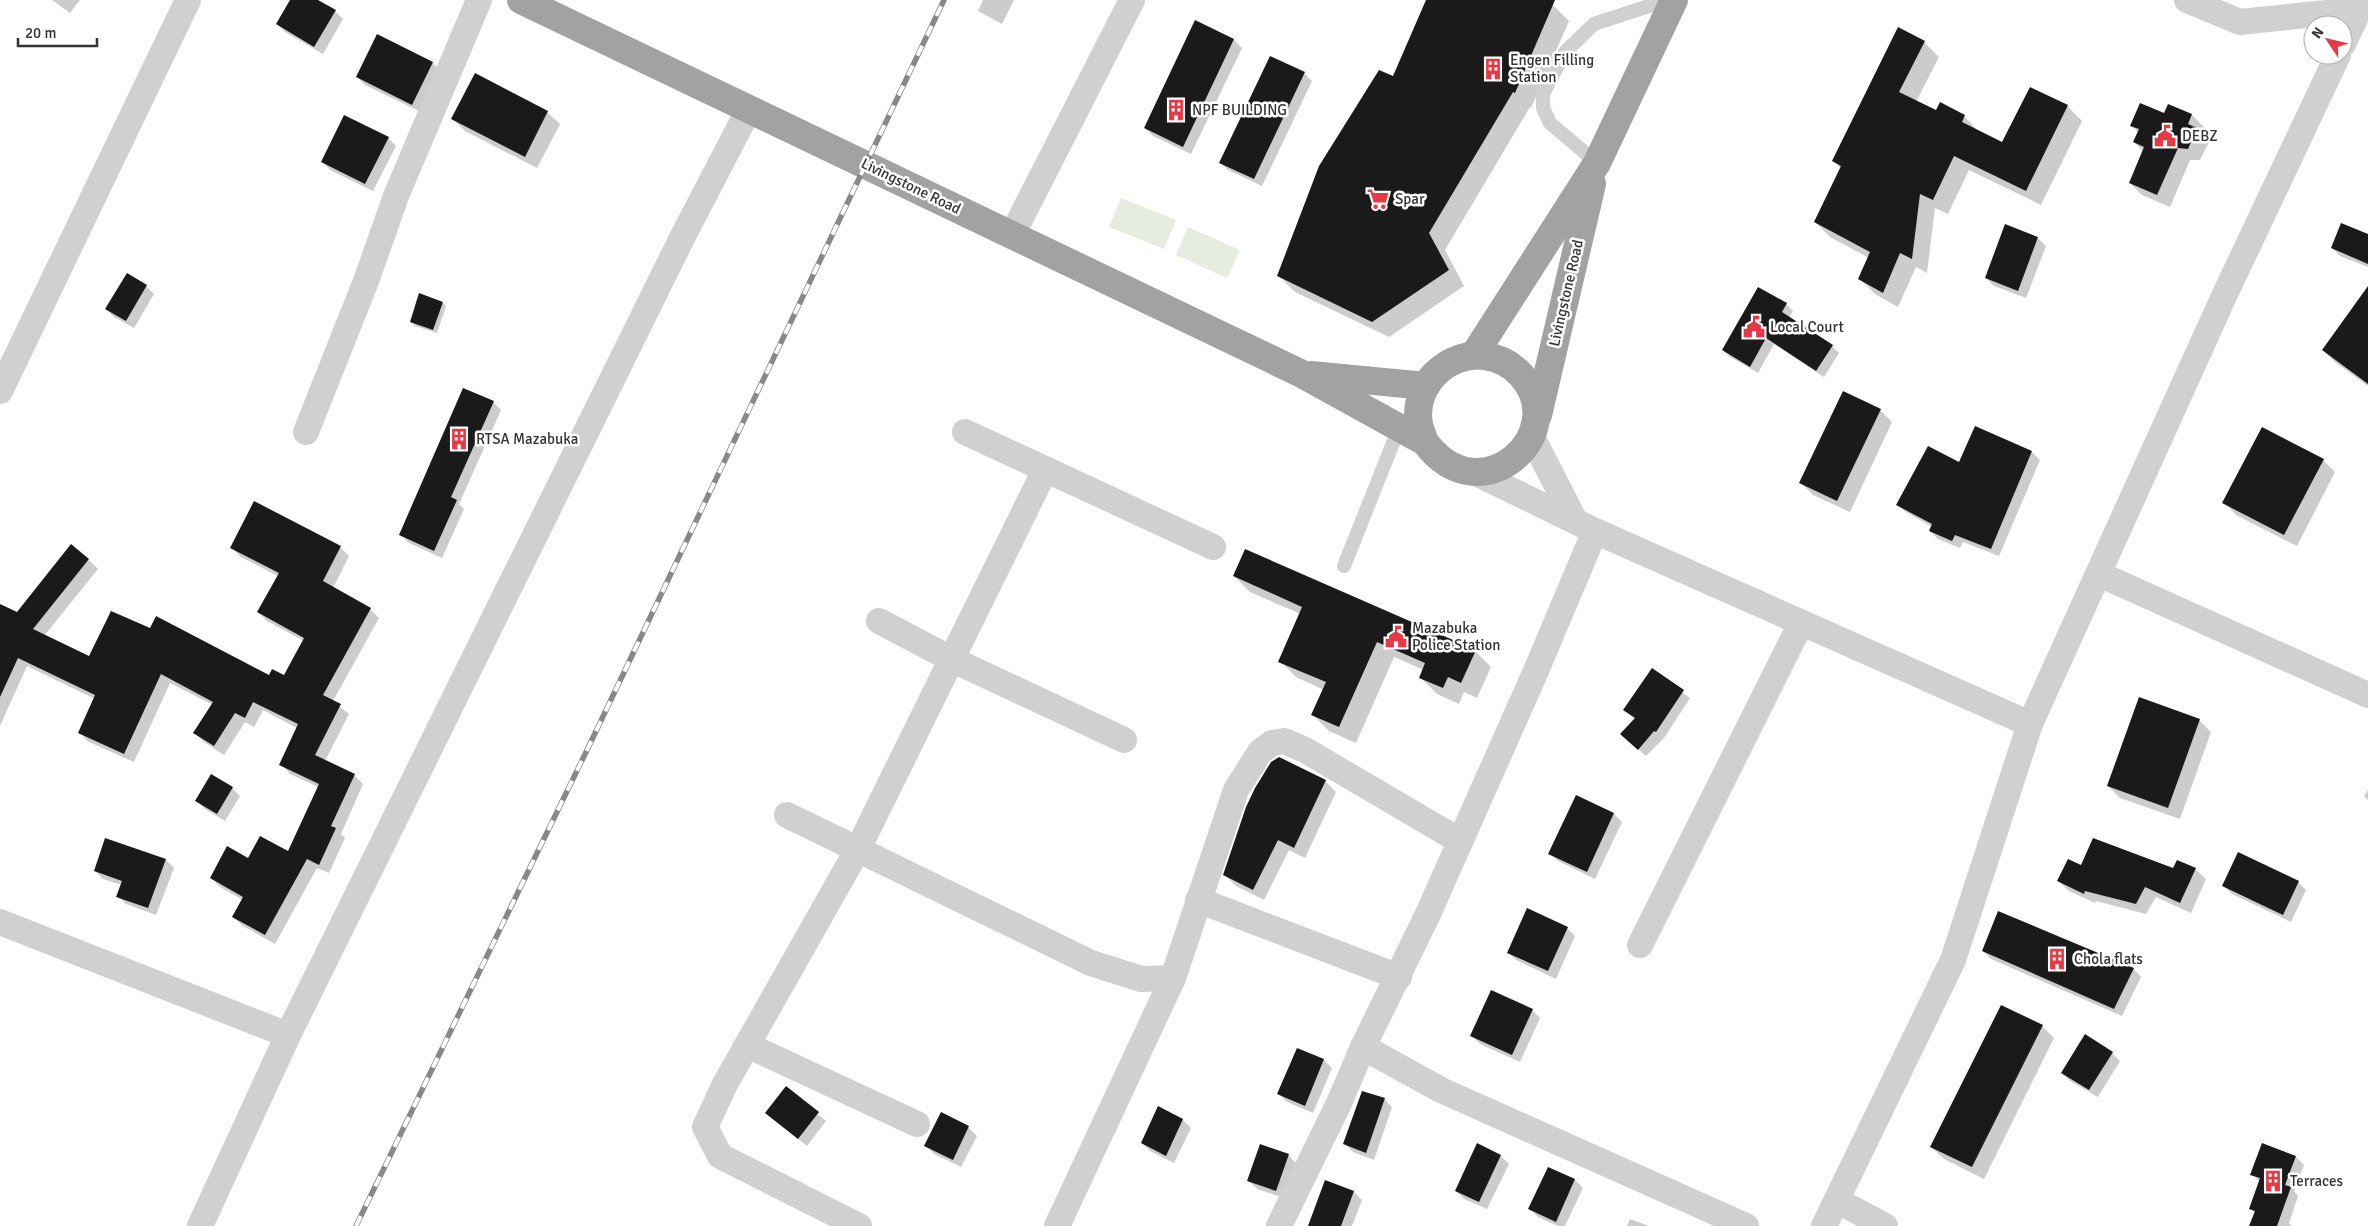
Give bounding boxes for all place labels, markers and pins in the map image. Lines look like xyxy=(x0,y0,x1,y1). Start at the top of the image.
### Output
place label: Engen Filling Station xyxy=(1510,51,1594,86)
building icon: Engen Filling Station xyxy=(1480,56,1506,82)
building icon: NPF BUILDING xyxy=(1163,97,1189,123)
place label: NPF BUILDING xyxy=(1192,101,1287,119)
public building icon: DEBZ xyxy=(2152,123,2178,149)
place label: DEBZ xyxy=(2182,127,2218,145)
supermarket icon: Spar xyxy=(1365,186,1391,212)
place label: Spar xyxy=(1395,190,1425,208)
public building icon: Local Court xyxy=(1741,314,1767,340)
place label: Local Court xyxy=(1770,318,1844,336)
building icon: RTSA Mazabuka xyxy=(446,426,472,452)
place label: RTSA Mazabuka xyxy=(476,430,578,448)
place label: Mazabuka Police Station xyxy=(1412,619,1501,654)
public building icon: Mazabuka Police Station xyxy=(1383,624,1409,650)
building icon: Chola flats xyxy=(2044,946,2070,972)
place label: Chola flats xyxy=(2074,950,2143,968)
building icon: Terraces xyxy=(2260,1168,2286,1194)
place label: Terraces xyxy=(2290,1172,2344,1190)

